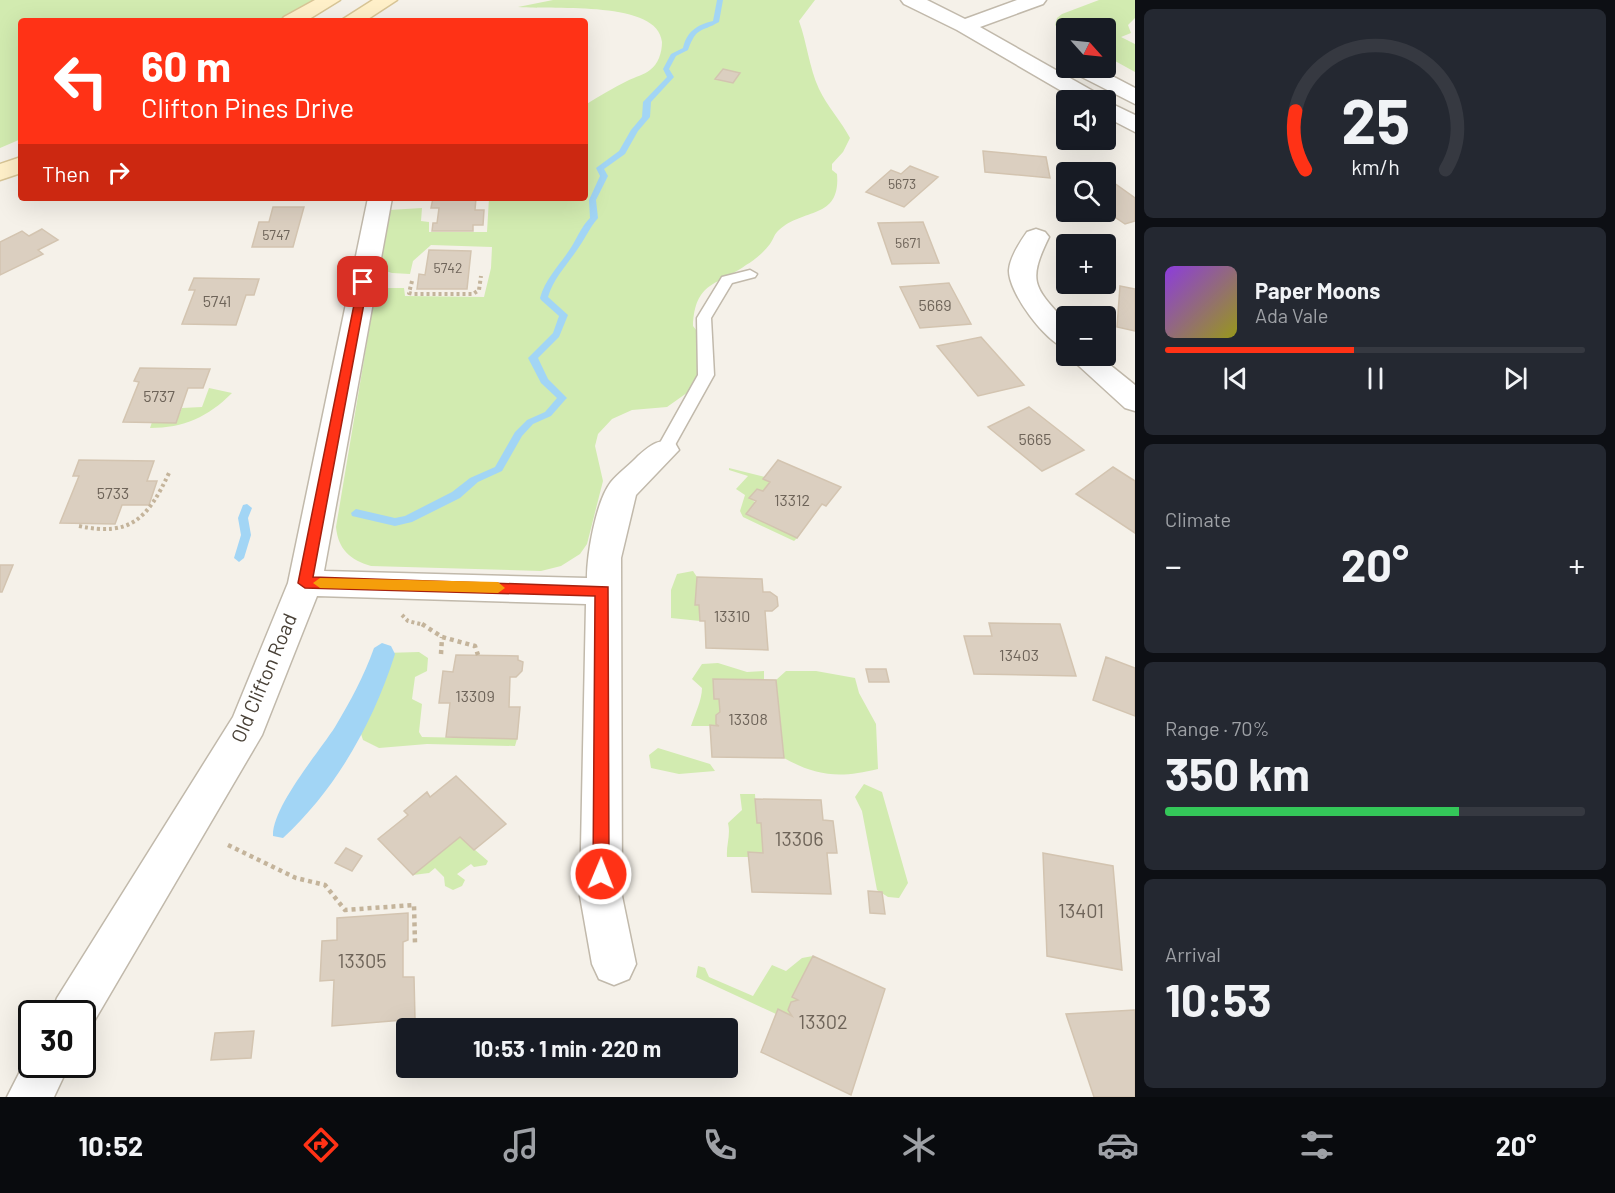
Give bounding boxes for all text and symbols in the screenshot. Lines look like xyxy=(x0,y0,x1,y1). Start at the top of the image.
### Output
north arrow xyxy=(1056,18,1116,78)
map controls xyxy=(1056,18,1116,366)
text: 60 m xyxy=(141,40,231,90)
icon: left xyxy=(42,42,120,120)
text: 25 xyxy=(1341,82,1409,156)
button: sound xyxy=(1056,90,1116,150)
text: Clifton Pines Drive xyxy=(141,91,354,123)
text: km/h xyxy=(1351,155,1399,180)
icon: right xyxy=(102,156,135,189)
text: Then xyxy=(42,160,90,186)
button: search xyxy=(1056,162,1116,222)
house number: 5673 xyxy=(888,175,916,192)
house number: 5747 xyxy=(262,226,290,243)
house number: 5671 xyxy=(895,234,921,251)
button: + xyxy=(1056,234,1116,294)
pin xyxy=(337,256,388,307)
house number: 5742 xyxy=(433,259,463,276)
icon: arrive xyxy=(346,265,379,298)
text: Paper Moons xyxy=(1255,277,1380,303)
house number: 5741 xyxy=(203,291,231,310)
house number: 5669 xyxy=(918,295,952,314)
text: Ada Vale xyxy=(1255,303,1328,327)
button: − xyxy=(1056,306,1116,366)
icon: previous xyxy=(1219,362,1252,395)
icon: pause xyxy=(1359,362,1392,395)
icon: next xyxy=(1499,362,1532,395)
house number: 5737 xyxy=(143,386,175,405)
house number: 5665 xyxy=(1019,429,1051,448)
house number: 5733 xyxy=(97,483,129,502)
house number: 13312 xyxy=(774,490,810,509)
text: Climate xyxy=(1165,507,1231,531)
text: 20° xyxy=(1341,537,1409,591)
text: − xyxy=(1165,545,1182,585)
text: + xyxy=(1569,545,1585,585)
house number: 13310 xyxy=(714,606,750,625)
street label: Old Clifton Road xyxy=(225,609,301,746)
house number: 13403 xyxy=(999,645,1039,664)
house number: 13309 xyxy=(455,686,495,705)
house number: 13308 xyxy=(728,709,768,728)
text: Range · 70% xyxy=(1165,716,1270,740)
text: 350 km xyxy=(1165,746,1310,800)
house number: 13306 xyxy=(774,826,824,850)
position arrow xyxy=(569,842,633,906)
house number: 13401 xyxy=(1058,898,1104,922)
text: Arrival xyxy=(1165,942,1221,966)
house number: 13305 xyxy=(337,948,387,972)
text: 10:53 xyxy=(1165,972,1272,1026)
speed limit sign: 30 xyxy=(18,1000,96,1078)
house number: 13302 xyxy=(798,1009,848,1033)
text: 10:53 · 1 min · 220 m xyxy=(473,1035,661,1061)
icon: directions xyxy=(300,1124,342,1166)
icon: music xyxy=(500,1124,542,1166)
icon: phone xyxy=(699,1124,741,1166)
icon: climate xyxy=(898,1124,940,1166)
icon: car xyxy=(1097,1124,1139,1166)
icon: filters xyxy=(1296,1124,1338,1166)
text: 10:52 xyxy=(79,1129,143,1161)
text: 20° xyxy=(1496,1129,1536,1161)

